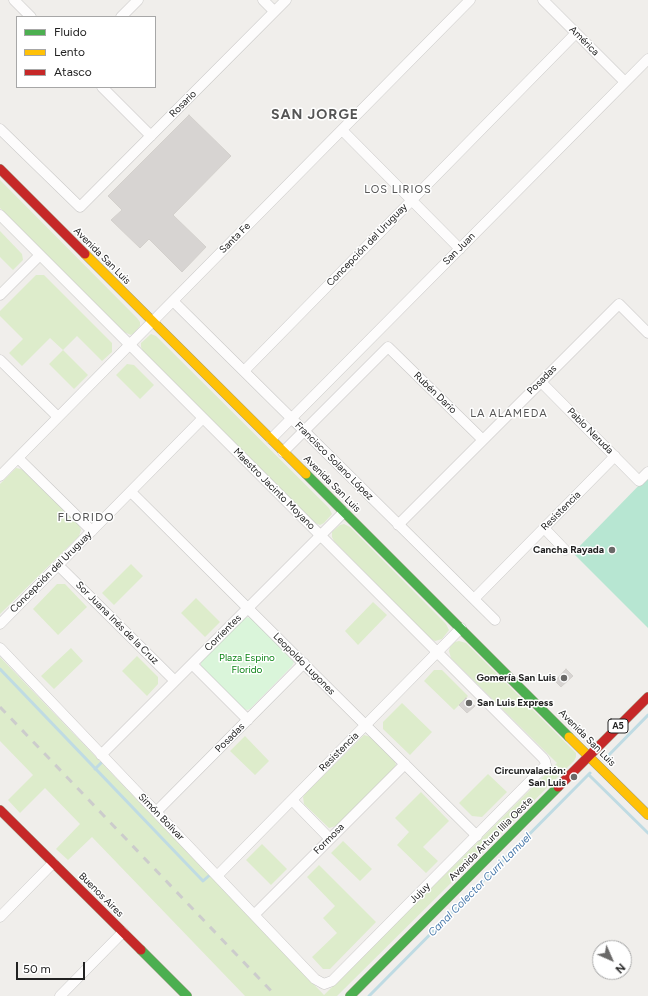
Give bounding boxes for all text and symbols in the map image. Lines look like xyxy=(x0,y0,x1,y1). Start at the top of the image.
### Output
legend xyxy=(16,16,156,88)
street label: América xyxy=(567,24,601,58)
text: Fluido xyxy=(54,25,87,39)
text: Lento xyxy=(54,45,85,59)
text: Atasco xyxy=(54,65,92,79)
street label: Rosario xyxy=(167,88,199,120)
district label: SAN JORGE xyxy=(271,107,359,123)
district label: LOS LIRIOS xyxy=(364,183,432,197)
street label: Concepción del Uruguay xyxy=(324,201,410,289)
street label: Santa Fe xyxy=(217,220,253,256)
street label: Avenida San Luis xyxy=(71,225,133,287)
street label: San Juan xyxy=(440,230,478,268)
street label: Posadas xyxy=(525,363,559,397)
street label: Rubén Darío xyxy=(411,370,459,416)
street label: Pablo Neruda xyxy=(564,405,616,457)
district label: LA ALAMEDA xyxy=(470,407,548,421)
street label: Francisco Solano López xyxy=(292,419,376,503)
street label: Maestro Jacinto Moyano xyxy=(231,446,317,532)
street label: Avenida San Luis xyxy=(301,453,363,515)
street label: Resistencia xyxy=(539,489,583,533)
district label: FLORIDO xyxy=(57,510,115,524)
street label: Concepción del Uruguay xyxy=(8,529,94,615)
place label: Cancha Rayada xyxy=(533,544,604,556)
marker: Cancha Rayada xyxy=(607,545,617,555)
street label: Sor Juana Inés de la Cruz xyxy=(73,579,161,667)
street label: Corrientes xyxy=(202,612,244,654)
street label: Leopoldo Lugones xyxy=(271,631,337,697)
park label: Plaza Espino Florido xyxy=(219,652,275,676)
place label: Gomería San Luis xyxy=(477,672,556,684)
marker: Gomería San Luis xyxy=(559,673,569,683)
place label: San Luis Express xyxy=(477,697,553,709)
marker: San Luis Express xyxy=(464,698,474,708)
street label: Avenida San Luis xyxy=(556,707,618,769)
road number: A5 xyxy=(608,719,628,733)
street label: Posadas xyxy=(213,721,247,755)
street label: Resistencia xyxy=(317,730,361,774)
place label: Circunvalación: San Luis xyxy=(495,765,566,788)
marker: Circunvalación: San Luis xyxy=(569,772,579,782)
street label: Simón Bolivar xyxy=(136,791,186,843)
street label: Avenida Arturo Illia Oeste xyxy=(447,795,535,883)
street label: Formosa xyxy=(311,821,347,857)
water label: Canal Colector Curri Lamuel xyxy=(425,830,535,940)
street label: Buenos Aires xyxy=(76,870,126,920)
street label: Jujuy xyxy=(407,880,433,906)
north arrow xyxy=(592,940,632,980)
scale bar xyxy=(18,954,87,980)
text: N xyxy=(613,961,628,976)
text: 50 m xyxy=(23,962,51,976)

